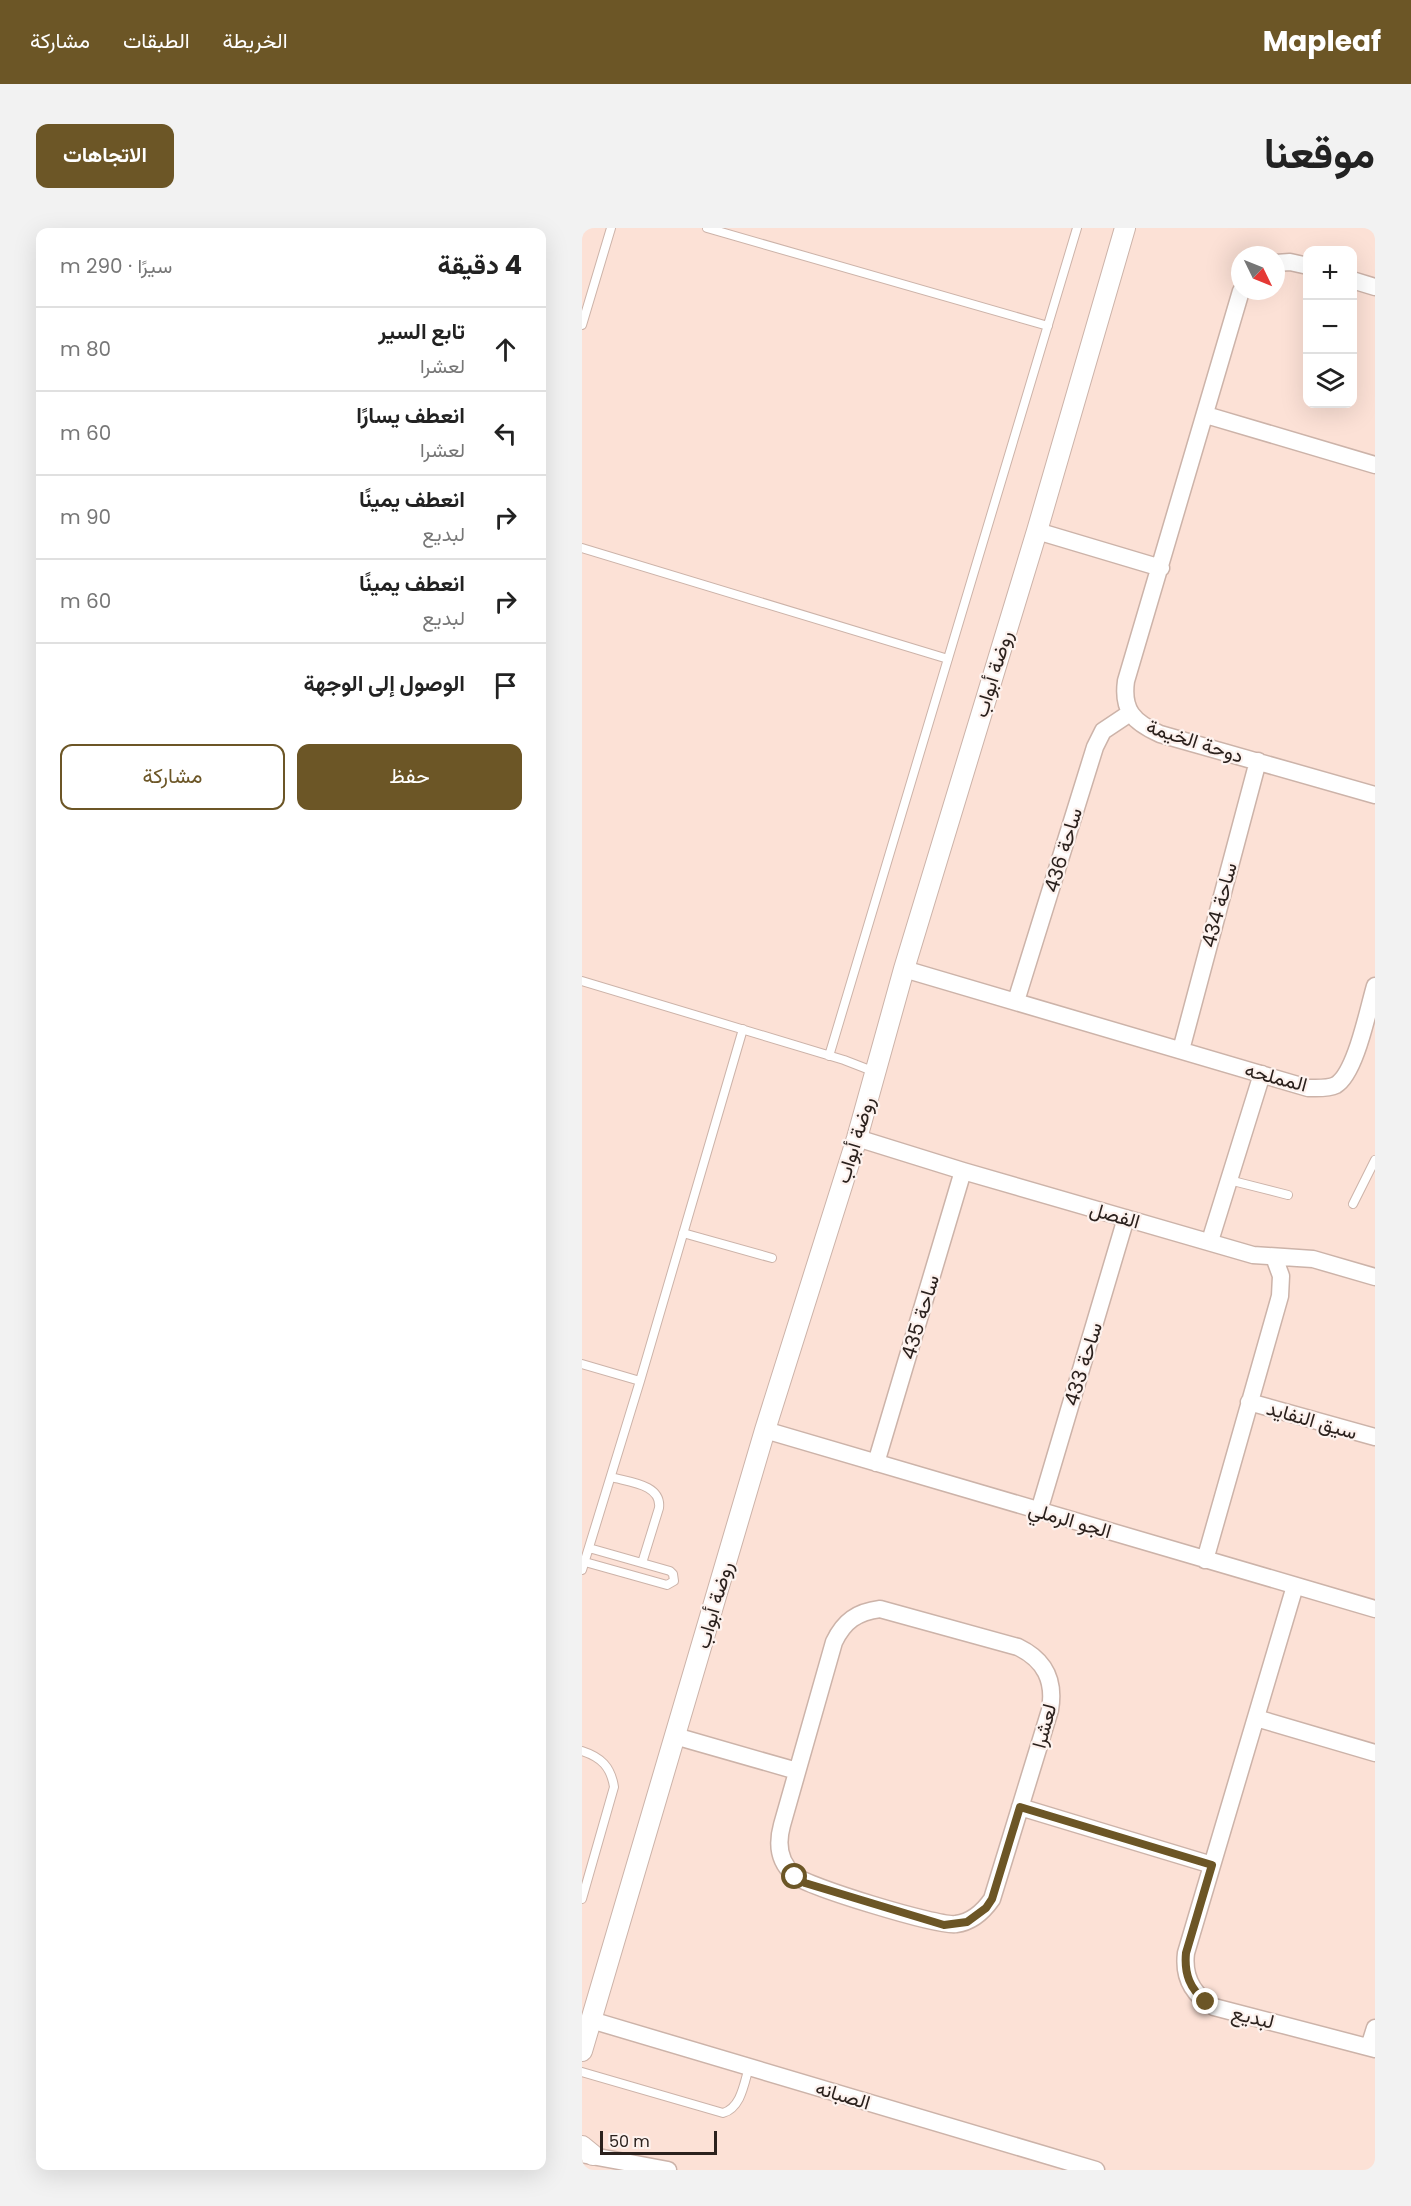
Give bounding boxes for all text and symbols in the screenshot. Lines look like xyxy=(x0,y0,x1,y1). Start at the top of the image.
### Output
text: Mapleaf xyxy=(1263,22,1381,61)
text: مشاركة xyxy=(30,26,90,55)
text: الطبقات xyxy=(123,26,190,55)
text: الخريطة xyxy=(223,26,288,55)
button: الاتجاهات xyxy=(36,124,174,188)
text: موقعنا xyxy=(1264,124,1375,183)
north arrow xyxy=(1231,246,1285,300)
map controls xyxy=(1303,246,1357,408)
button: + xyxy=(1303,246,1357,300)
text: 4 دقيقة xyxy=(438,247,522,283)
text: سيرًا · 290 m xyxy=(60,252,172,280)
button: − xyxy=(1303,300,1357,354)
text: تابع السير xyxy=(378,316,465,347)
icon: ahead xyxy=(489,333,522,366)
text: 80 m xyxy=(60,335,111,363)
text: لعشرا xyxy=(420,352,465,380)
button: layers xyxy=(1303,354,1357,408)
text: انعطف يسارًا xyxy=(356,400,465,431)
icon: left xyxy=(489,417,522,450)
text: 60 m xyxy=(60,419,111,447)
text: لعشرا xyxy=(420,436,465,464)
text: انعطف يمينًا xyxy=(359,484,465,515)
icon: right xyxy=(489,501,522,534)
text: 90 m xyxy=(60,503,111,531)
text: لبديع xyxy=(422,520,465,548)
text: انعطف يمينًا xyxy=(359,568,465,599)
icon: right xyxy=(489,585,522,618)
text: 60 m xyxy=(60,587,111,615)
text: لبديع xyxy=(422,604,465,632)
street label: روضة أبواب xyxy=(967,627,1019,721)
text: الوصول إلى الوجهة xyxy=(304,668,465,699)
icon: arrive xyxy=(489,669,522,702)
street label: دوحة الخيمة xyxy=(1143,712,1247,770)
button: مشاركة xyxy=(60,744,285,810)
button: حفظ xyxy=(297,744,522,810)
street label: ساحة 436 xyxy=(1037,804,1089,896)
street label: ساحة 434 xyxy=(1194,859,1244,951)
street label: المملحه xyxy=(1242,1055,1310,1099)
street label: روضة أبواب xyxy=(829,1093,881,1187)
street label: الفصل xyxy=(1087,1195,1143,1235)
street label: ساحة 435 xyxy=(894,1271,946,1363)
street label: ساحة 433 xyxy=(1057,1319,1109,1409)
street label: سيق النفايد xyxy=(1263,1394,1361,1446)
street label: الجو الرملي xyxy=(1025,1495,1115,1548)
street label: روضة أبواب xyxy=(688,1558,740,1652)
street label: لعشرا xyxy=(1025,1701,1063,1751)
route start xyxy=(781,1863,807,1889)
route end xyxy=(1192,1988,1218,2014)
street label: لبديع xyxy=(1229,1998,1277,2036)
street label: الصبانه xyxy=(812,2073,874,2117)
scale bar xyxy=(600,2128,717,2156)
text: 50 m xyxy=(609,2130,650,2153)

